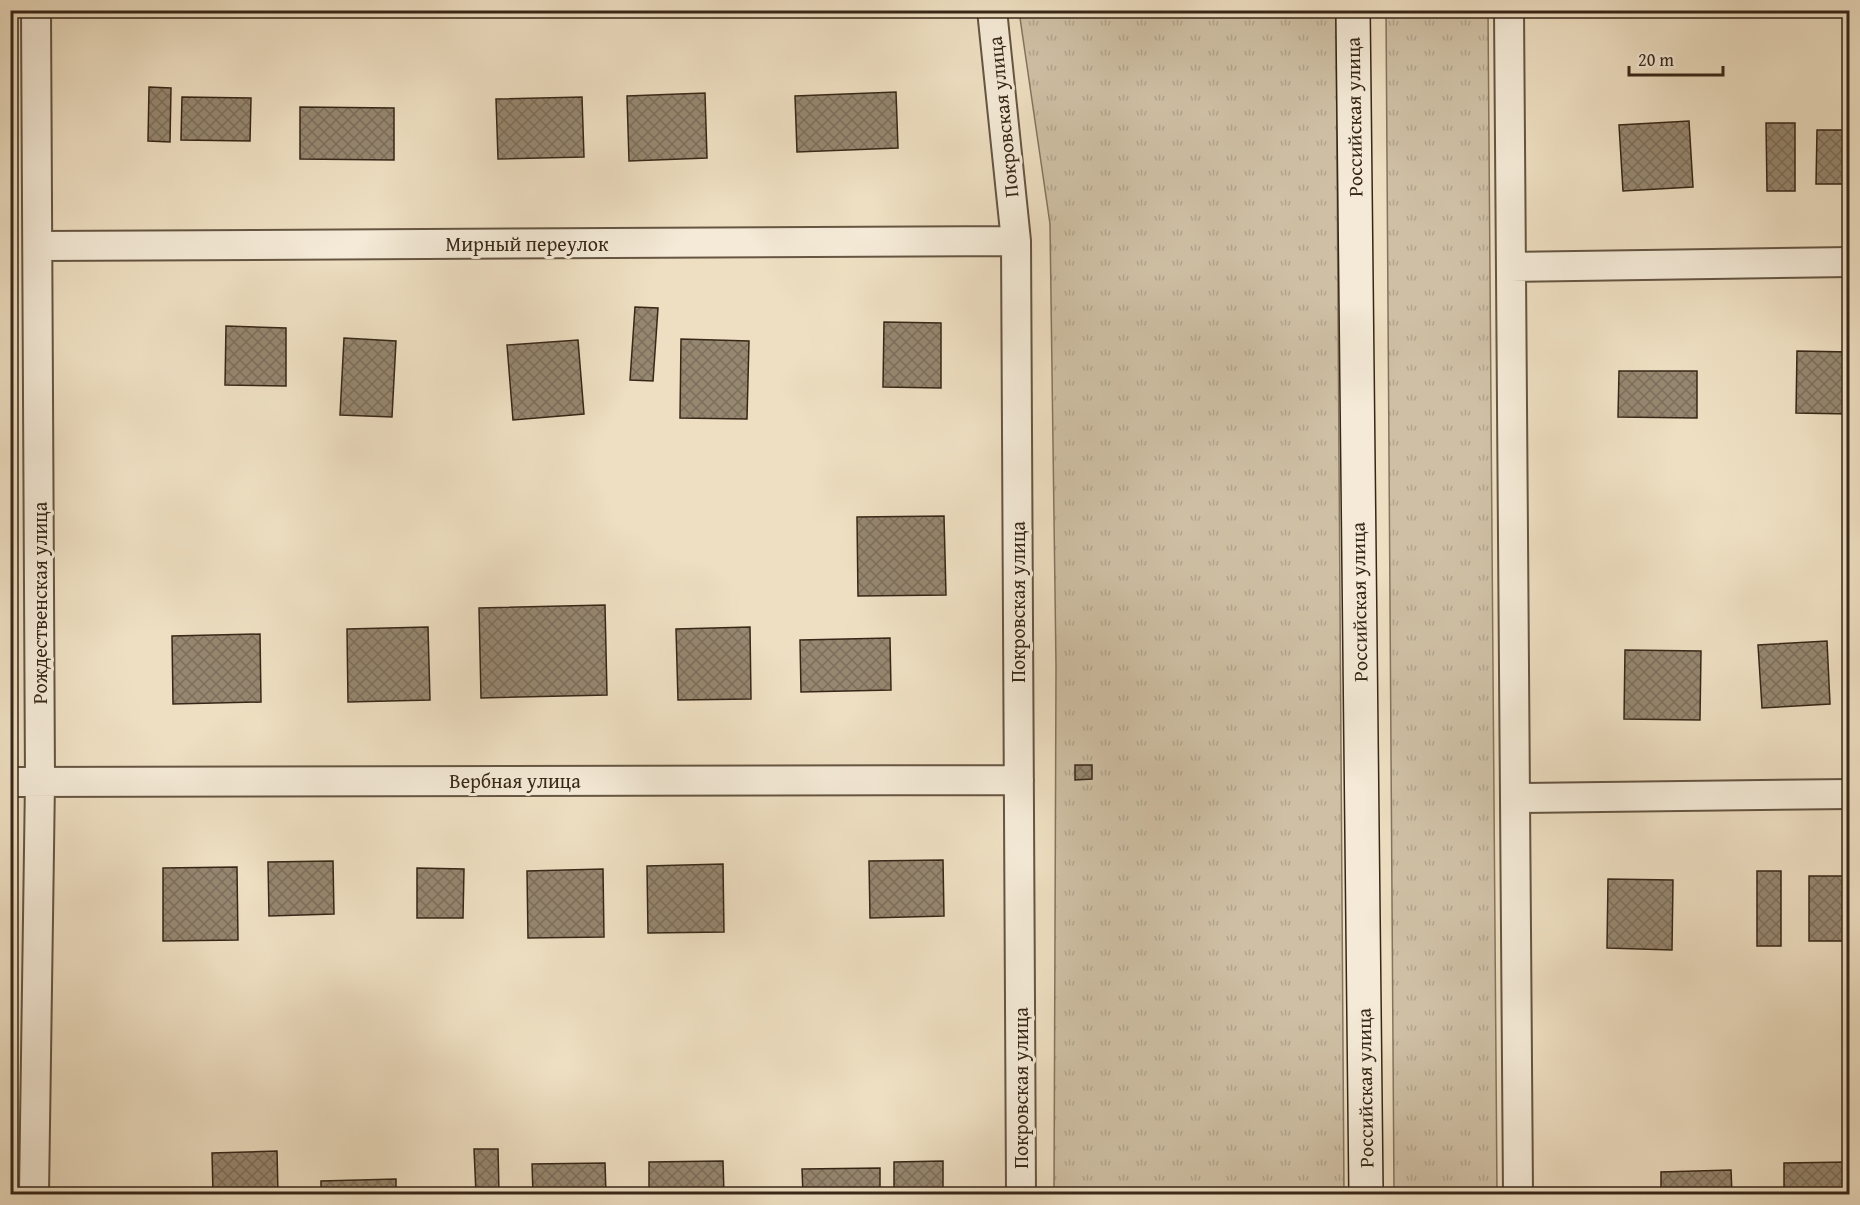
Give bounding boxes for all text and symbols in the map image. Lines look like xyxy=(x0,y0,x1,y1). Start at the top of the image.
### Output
street label: Покровская улица xyxy=(980,35,1025,199)
street label: Российская улица xyxy=(1338,36,1369,197)
scale bar xyxy=(1629,39,1724,77)
text: 20 m xyxy=(1638,46,1674,73)
street label: Мирный переулок xyxy=(446,229,609,258)
street label: Рождественская улица xyxy=(25,501,54,704)
street label: Покровская улица xyxy=(1003,521,1032,683)
street label: Российская улица xyxy=(1343,521,1374,682)
street label: Вербная улица xyxy=(449,766,581,795)
street label: Покровская улица xyxy=(1006,1007,1035,1169)
street label: Российская улица xyxy=(1349,1007,1380,1168)

